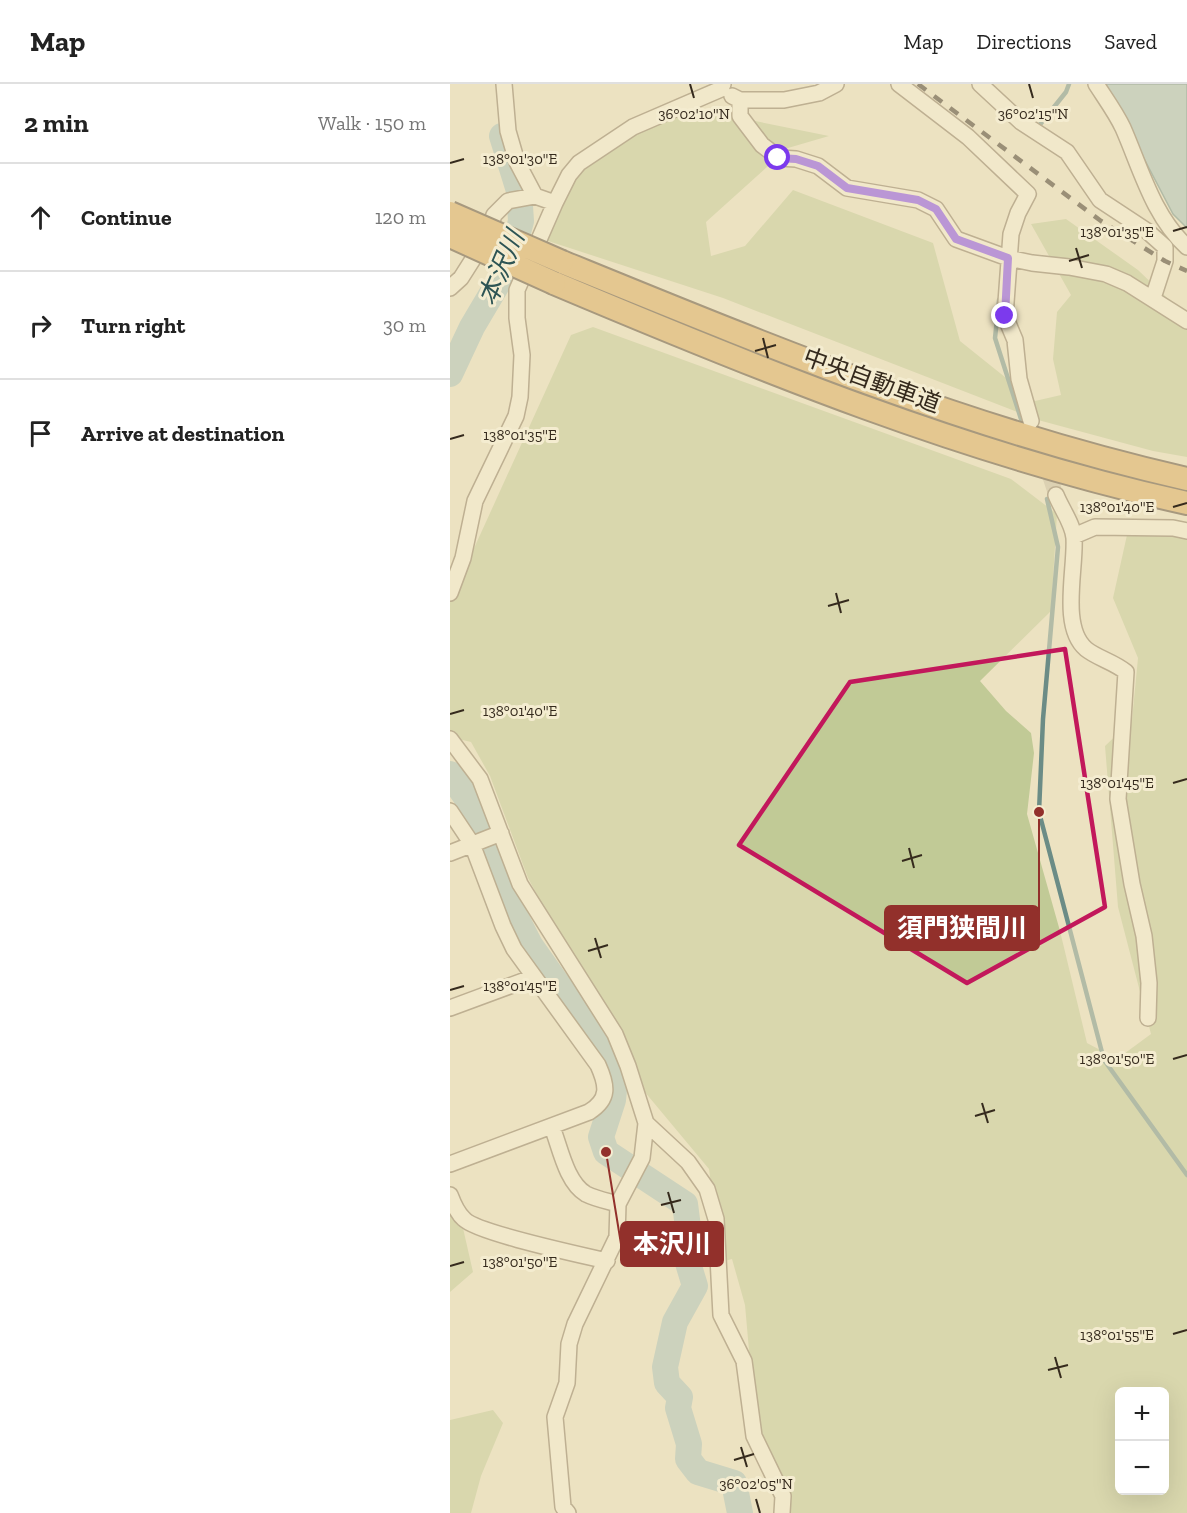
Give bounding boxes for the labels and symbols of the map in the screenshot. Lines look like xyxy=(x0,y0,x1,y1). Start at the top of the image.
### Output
text: 36°02'10"N xyxy=(658,105,730,123)
text: 36°02'15"N xyxy=(998,105,1068,123)
route start xyxy=(764,144,790,170)
text: 138°01'30"E xyxy=(483,150,557,168)
water label: 本沢川 xyxy=(471,223,532,310)
text: 138°01'35"E xyxy=(1080,223,1154,241)
route end xyxy=(991,302,1017,328)
street label: 中央自動車道 xyxy=(799,342,945,418)
text: 138°01'35"E xyxy=(483,426,557,444)
text: 138°01'40"E xyxy=(1080,498,1154,516)
text: 138°01'40"E xyxy=(483,702,557,720)
text: 138°01'45"E xyxy=(1080,774,1154,792)
callout: 須門狭間川 xyxy=(885,906,1039,950)
text: 須門狭間川 xyxy=(897,912,1027,944)
text: 138°01'45"E xyxy=(483,977,557,995)
text: 138°01'50"E xyxy=(1080,1050,1155,1068)
callout: 本沢川 xyxy=(621,1222,723,1266)
text: 本沢川 xyxy=(633,1228,711,1260)
text: 138°01'50"E xyxy=(483,1253,558,1271)
text: 138°01'55"E xyxy=(1080,1326,1154,1344)
text: 36°02'05"N xyxy=(719,1475,793,1493)

